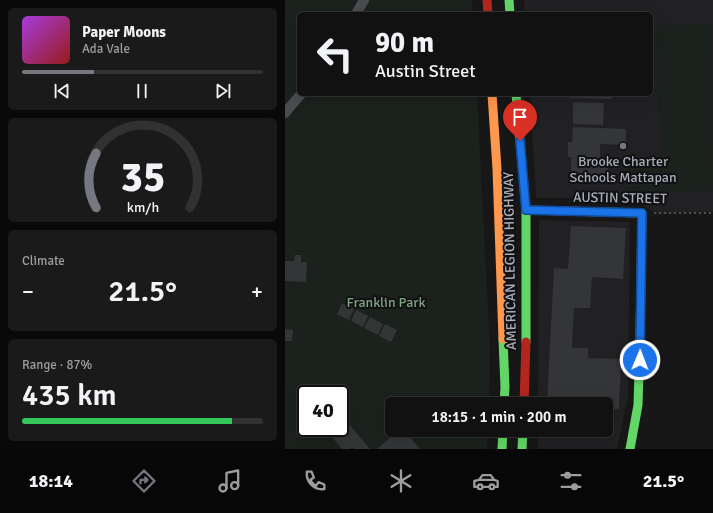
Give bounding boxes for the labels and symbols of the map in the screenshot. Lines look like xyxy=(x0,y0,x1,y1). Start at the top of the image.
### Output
pin xyxy=(503,100,537,141)
marker: Brooke Charter Schools Mattapan xyxy=(618,141,628,151)
place label: Brooke Charter Schools Mattapan xyxy=(569,153,677,186)
street label: AMERICAN LEGION HIGHWAY xyxy=(500,172,520,350)
street label: AUSTIN STREET xyxy=(573,189,667,207)
park label: Franklin Park xyxy=(346,294,426,311)
position arrow xyxy=(619,339,661,381)
speed limit sign: 40 xyxy=(297,385,349,437)

